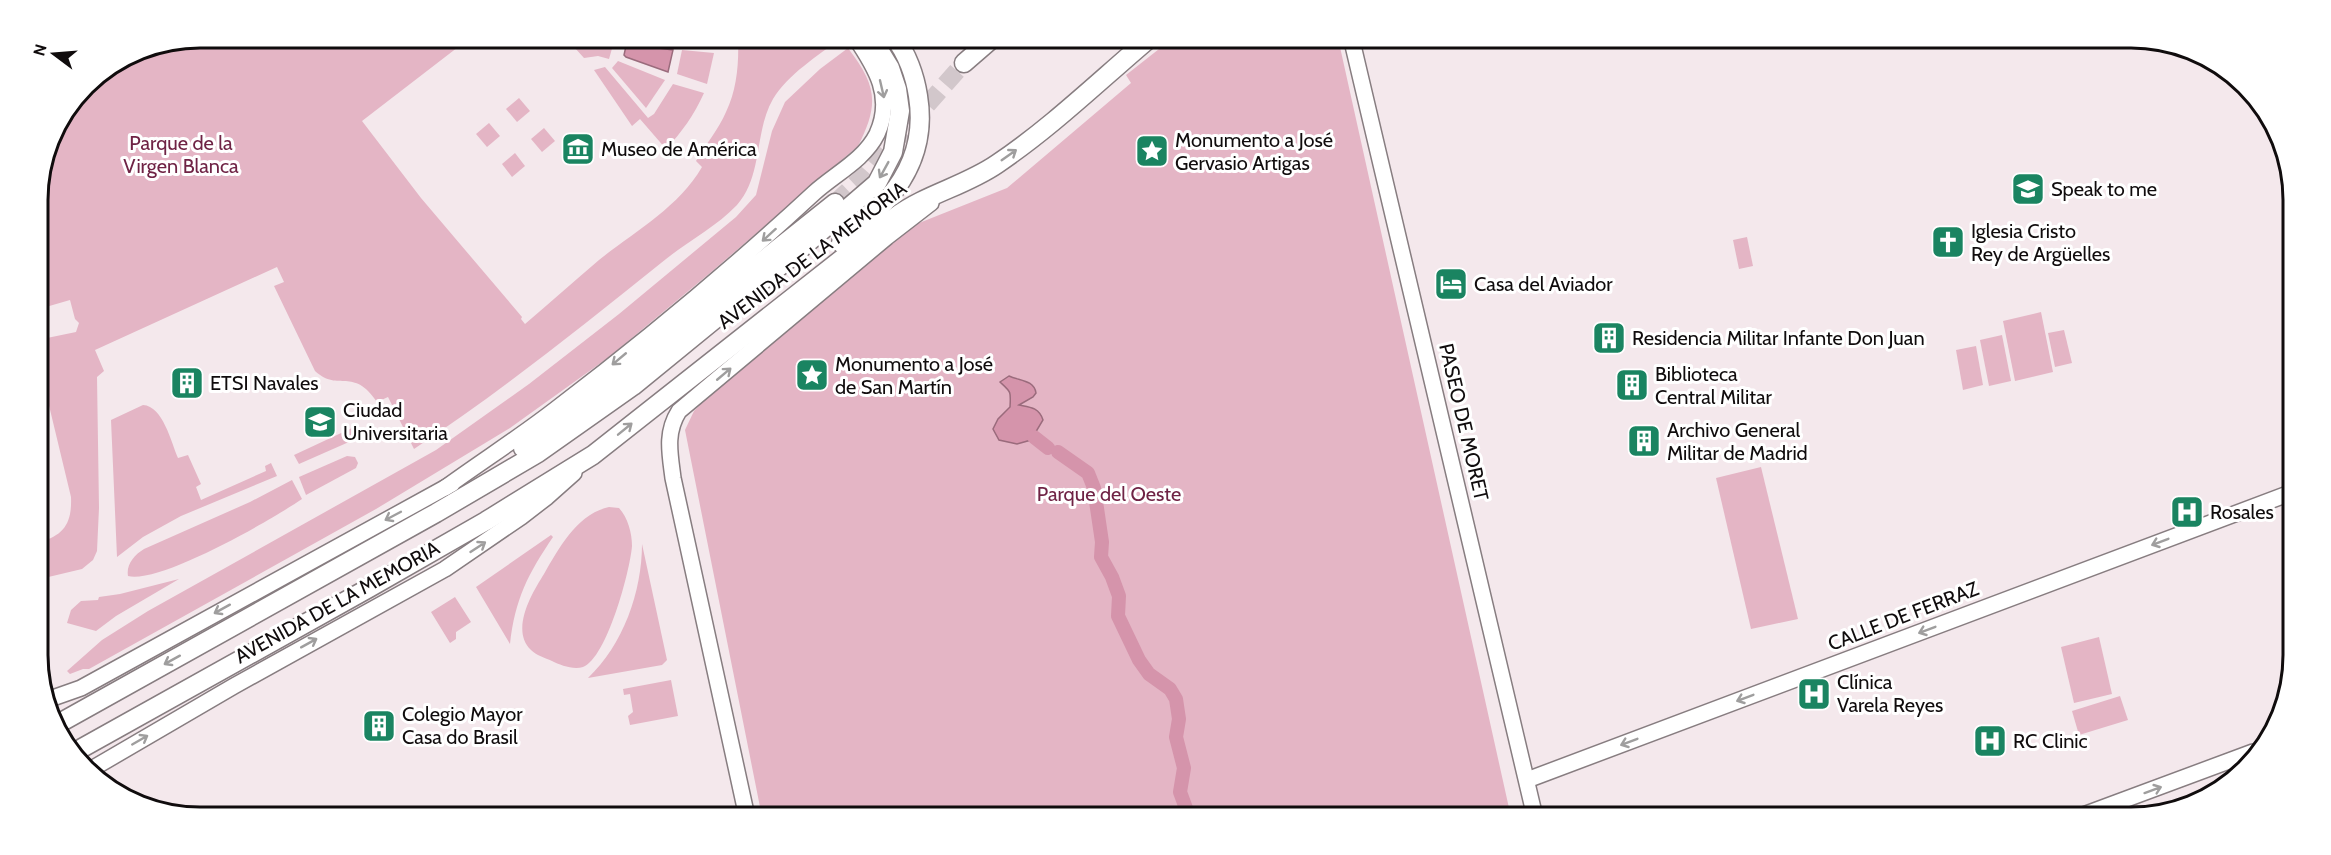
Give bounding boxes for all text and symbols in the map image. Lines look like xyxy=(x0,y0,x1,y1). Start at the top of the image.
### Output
north arrow xyxy=(24,24,84,84)
text: N xyxy=(29,42,51,58)
one-way arrow xyxy=(876,79,888,98)
place label: Monumento a José Gervasio Artigas xyxy=(1175,128,1333,175)
park label: Parque de la Virgen Blanca xyxy=(123,131,239,178)
museum icon: Museo de América xyxy=(560,131,596,167)
place icon: Monumento a José Gervasio Artigas xyxy=(1134,133,1170,169)
place label: Museo de América xyxy=(601,137,757,161)
one-way arrow xyxy=(1000,149,1016,162)
one-way arrow xyxy=(878,161,890,178)
school or university icon: Speak to me xyxy=(2010,171,2046,207)
street label: AVENIDA DE LA MEMORIA xyxy=(713,176,912,334)
place label: Speak to me xyxy=(2051,177,2157,201)
place label: Iglesia Cristo Rey de Argüelles xyxy=(1971,219,2110,266)
church icon: Iglesia Cristo Rey de Argüelles xyxy=(1930,224,1966,260)
one-way arrow xyxy=(761,228,776,242)
hotel icon: Casa del Aviador xyxy=(1433,266,1469,302)
place label: Casa del Aviador xyxy=(1474,272,1613,296)
building icon: Residencia Militar Infante Don Juan xyxy=(1591,320,1627,356)
place label: Residencia Militar Infante Don Juan xyxy=(1632,326,1925,350)
street label: PASEO DE MORET xyxy=(1434,341,1494,503)
place label: Monumento a José de San Martín xyxy=(835,352,993,399)
one-way arrow xyxy=(611,353,627,366)
place icon: Monumento a José de San Martín xyxy=(794,357,830,393)
place label: Biblioteca Central Militar xyxy=(1655,362,1773,409)
building icon: ETSI Navales xyxy=(169,365,205,401)
one-way arrow xyxy=(715,367,731,380)
building icon: Biblioteca Central Militar xyxy=(1614,367,1650,403)
place label: ETSI Navales xyxy=(210,371,319,395)
place label: Ciudad Universitaria xyxy=(343,398,448,445)
school or university icon: Ciudad Universitaria xyxy=(302,404,338,440)
place label: Archivo General Militar de Madrid xyxy=(1667,418,1808,465)
one-way arrow xyxy=(617,423,633,436)
building icon: Archivo General Militar de Madrid xyxy=(1626,423,1662,459)
park label: Parque del Oeste xyxy=(1037,482,1181,506)
hospital icon: Rosales xyxy=(2169,494,2205,530)
place label: Rosales xyxy=(2210,500,2274,524)
one-way arrow xyxy=(385,510,402,522)
street label: AVENIDA DE LA MEMORIA xyxy=(231,535,444,668)
one-way arrow xyxy=(2151,538,2170,549)
one-way arrow xyxy=(470,540,487,553)
street label: CALLE DE FERRAZ xyxy=(1824,576,1982,656)
one-way arrow xyxy=(214,603,231,615)
one-way arrow xyxy=(1918,625,1937,636)
one-way arrow xyxy=(300,637,317,649)
one-way arrow xyxy=(164,655,181,667)
place label: Clínica Varela Reyes xyxy=(1837,670,1943,717)
hospital icon: Clínica Varela Reyes xyxy=(1796,676,1832,712)
one-way arrow xyxy=(1736,693,1754,704)
place label: Colegio Mayor Casa do Brasil xyxy=(402,702,523,749)
building icon: Colegio Mayor Casa do Brasil xyxy=(361,708,397,744)
hospital icon: RC Clinic xyxy=(1972,723,2008,759)
place label: RC Clinic xyxy=(2013,729,2088,753)
one-way arrow xyxy=(131,734,148,746)
one-way arrow xyxy=(1620,737,1639,748)
one-way arrow xyxy=(2143,783,2162,794)

